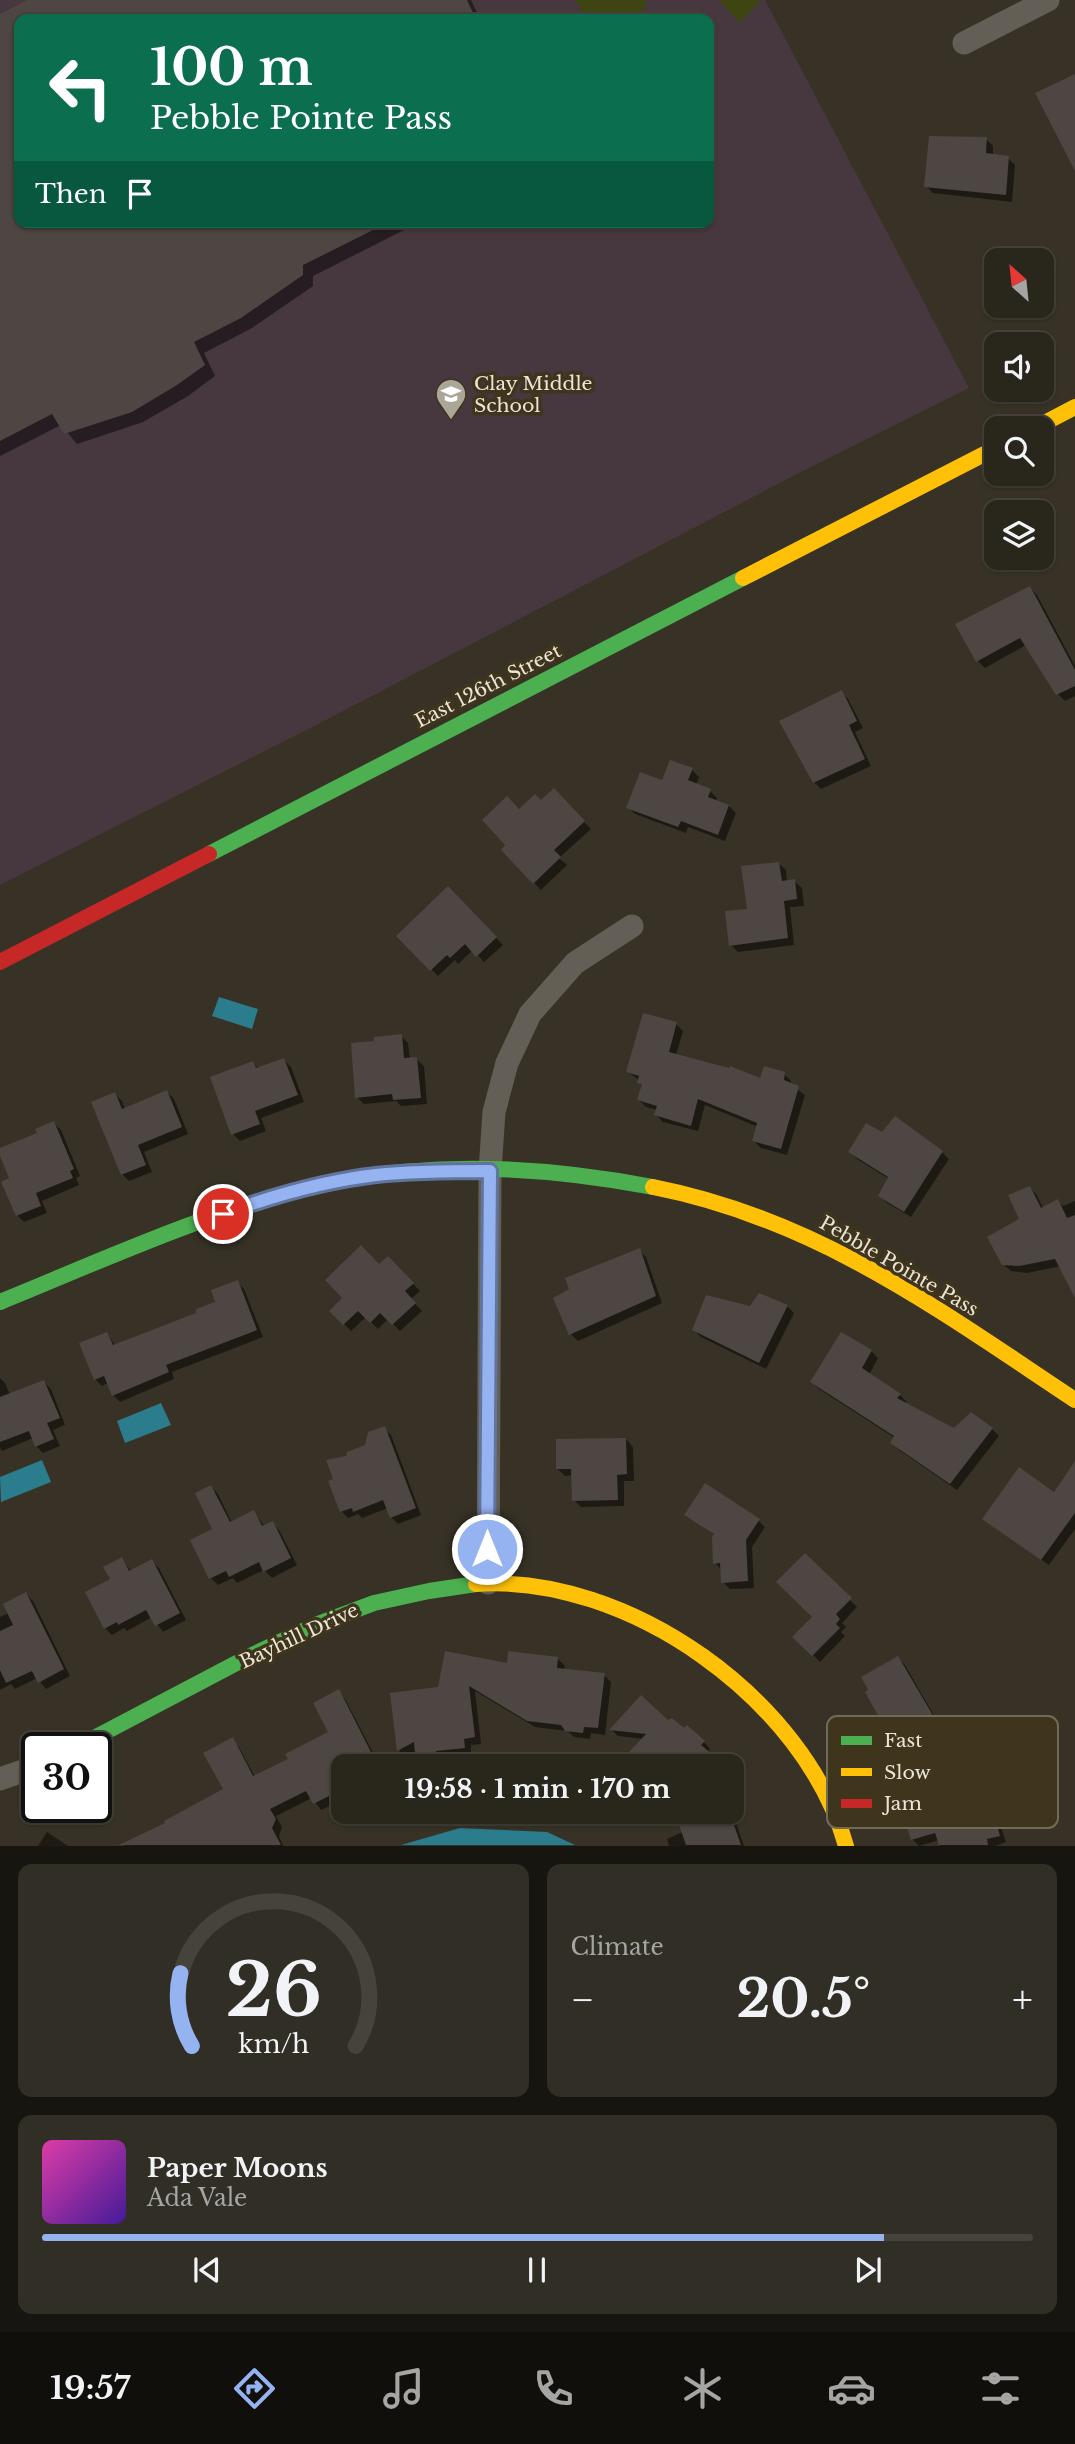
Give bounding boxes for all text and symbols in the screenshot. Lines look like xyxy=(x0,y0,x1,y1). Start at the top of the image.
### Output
text: 100 m xyxy=(150,37,313,98)
icon: left xyxy=(35,42,126,133)
text: Pebble Pointe Pass xyxy=(150,98,452,138)
icon: arrive xyxy=(121,175,159,213)
text: Then xyxy=(35,178,107,210)
north arrow xyxy=(984,248,1054,318)
map controls xyxy=(984,248,1054,570)
button: sound xyxy=(984,332,1054,402)
place label: Clay Middle School xyxy=(474,372,592,417)
school or university icon: Clay Middle School xyxy=(434,377,468,421)
button: search xyxy=(984,416,1054,486)
button: layers xyxy=(984,500,1054,570)
street label: East 126th Street xyxy=(411,639,566,733)
pin xyxy=(193,1184,253,1244)
icon: arrive xyxy=(204,1195,242,1233)
street label: Pebble Pointe Pass xyxy=(816,1211,982,1321)
position arrow xyxy=(450,1512,524,1586)
street label: Bayhill Drive xyxy=(236,1598,362,1674)
legend xyxy=(827,1716,1058,1828)
text: Fast xyxy=(884,1729,923,1752)
speed limit sign: 30 xyxy=(21,1732,112,1823)
text: Slow xyxy=(884,1761,931,1784)
text: 19:58 · 1 min · 170 m xyxy=(405,1773,670,1805)
text: Jam xyxy=(881,1792,922,1815)
text: Climate xyxy=(571,1933,664,1961)
text: 26 xyxy=(225,1946,321,2037)
text: 20.5° xyxy=(736,1967,870,2031)
text: − xyxy=(571,1976,595,2023)
text: + xyxy=(1012,1976,1033,2023)
text: km/h xyxy=(238,2029,309,2060)
text: Paper Moons xyxy=(147,2152,328,2184)
text: Ada Vale xyxy=(147,2184,247,2212)
icon: previous xyxy=(188,2251,226,2289)
icon: pause xyxy=(518,2251,556,2289)
icon: next xyxy=(849,2251,887,2289)
icon: directions xyxy=(230,2364,279,2413)
icon: music xyxy=(379,2364,428,2413)
icon: phone xyxy=(529,2364,578,2413)
icon: climate xyxy=(678,2364,727,2413)
icon: car xyxy=(827,2364,876,2413)
icon: filters xyxy=(976,2364,1025,2413)
text: 19:57 xyxy=(50,2368,130,2408)

